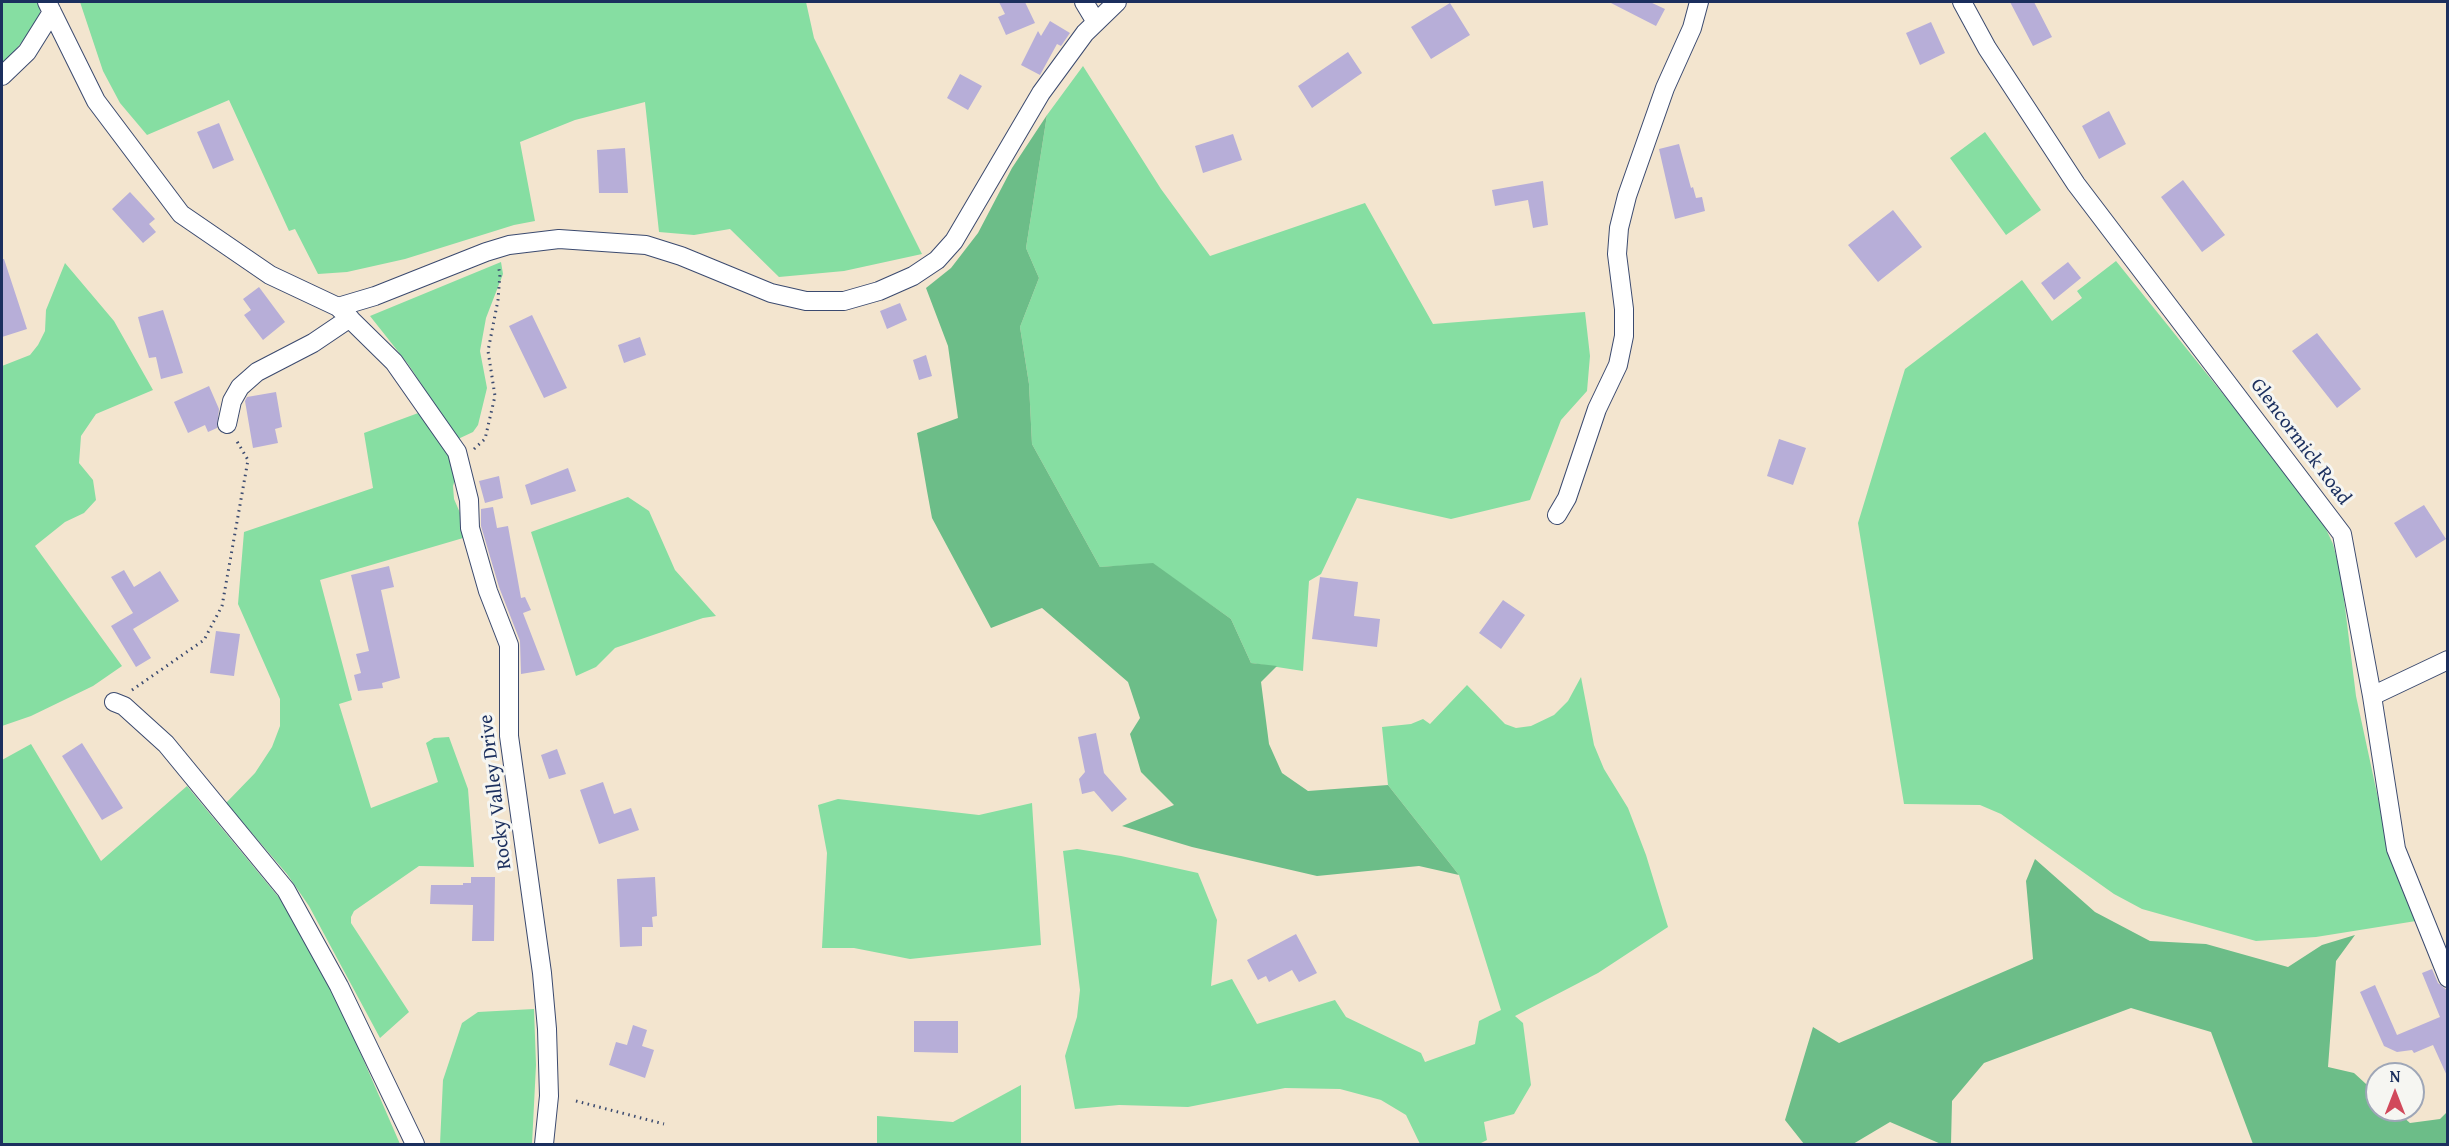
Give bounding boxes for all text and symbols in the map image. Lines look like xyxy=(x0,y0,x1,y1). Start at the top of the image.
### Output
street label: Glencormick Road xyxy=(2245,374,2355,510)
street label: Rocky Valley Drive xyxy=(475,713,517,871)
north arrow xyxy=(2365,1062,2425,1122)
text: N xyxy=(2390,1064,2400,1088)

